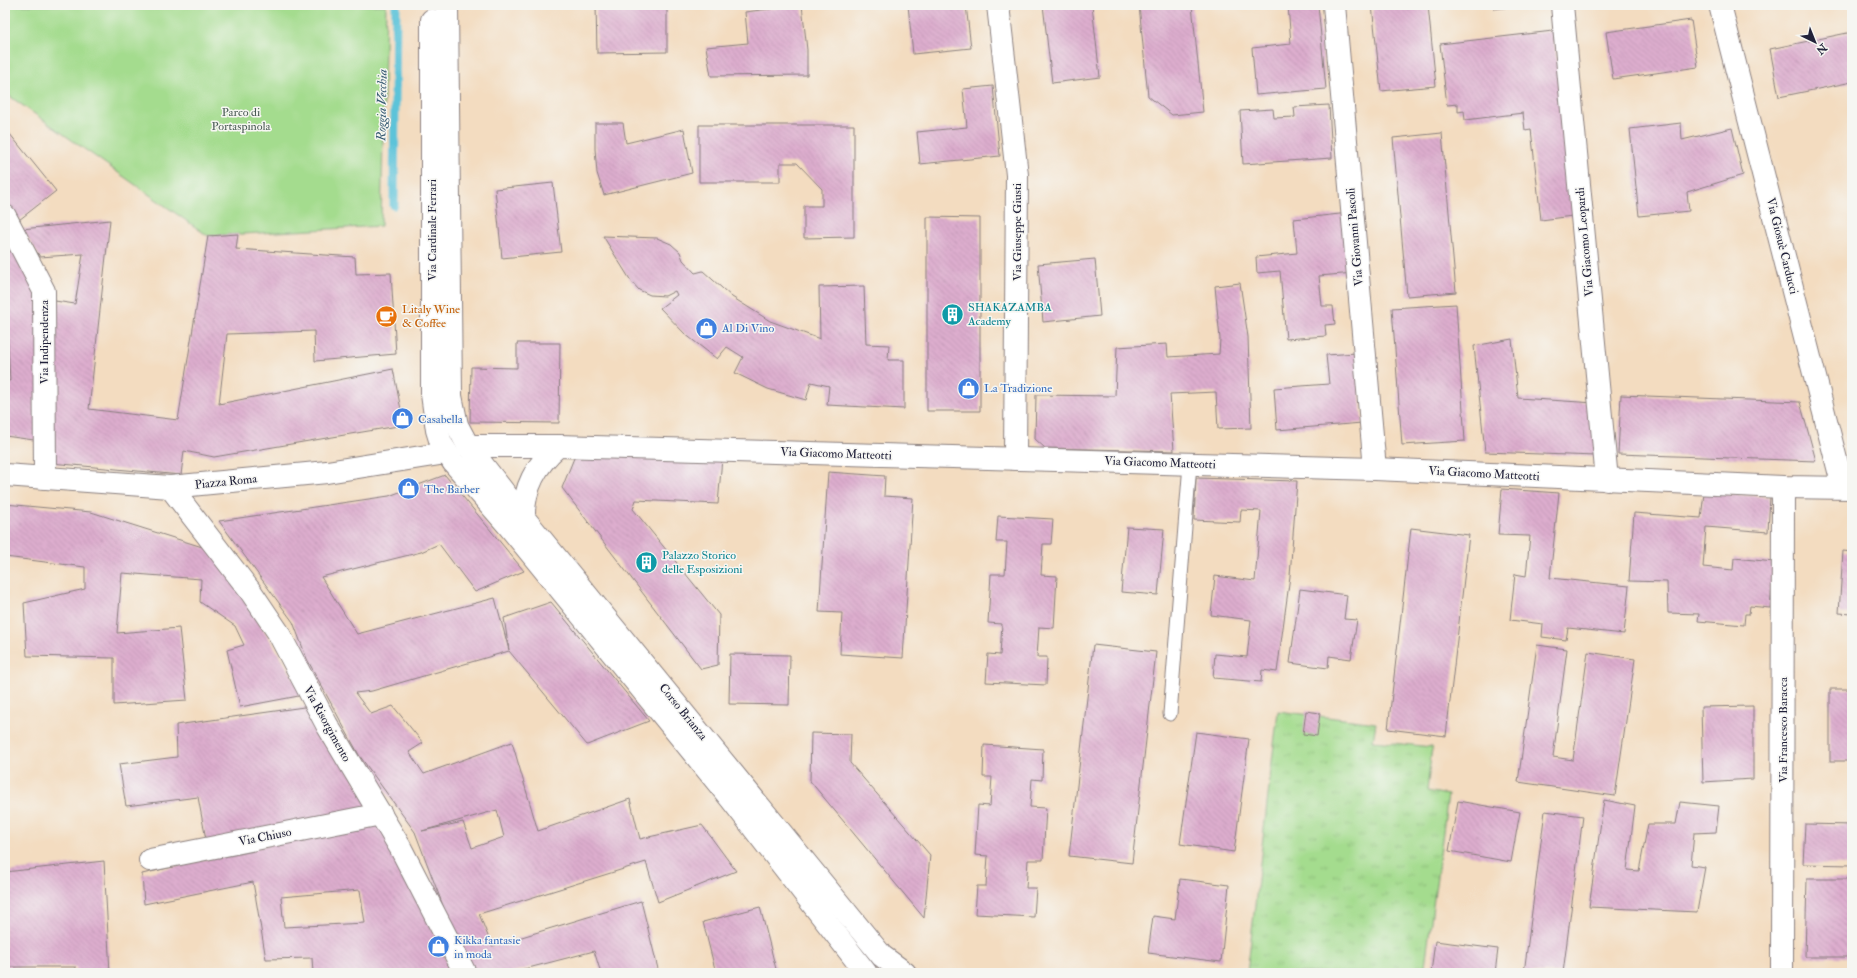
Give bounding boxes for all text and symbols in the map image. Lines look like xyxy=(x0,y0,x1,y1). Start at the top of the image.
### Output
north arrow xyxy=(1795,22,1835,62)
text: N xyxy=(1813,40,1830,58)
water label: Roggia Vecchia xyxy=(373,69,391,142)
park label: Parco di Portaspinola xyxy=(212,105,272,134)
street label: Via Cardinale Ferrari xyxy=(425,179,440,281)
street label: Via Giuseppe Giusti xyxy=(1010,183,1025,281)
street label: Via Giovanni Pascoli xyxy=(1343,187,1367,287)
street label: Via Giacomo Leopardi xyxy=(1573,187,1597,297)
street label: Via Giosuè Carducci xyxy=(1763,196,1801,296)
street label: Via Indipendenza xyxy=(37,299,52,384)
place label: SHAKAZAMBA Academy xyxy=(967,300,1052,329)
building icon: SHAKAZAMBA Academy xyxy=(940,301,966,327)
place label: Litaly Wine & Coffee xyxy=(402,302,460,331)
cafe icon: Litaly Wine & Coffee xyxy=(373,303,399,329)
shop icon: Al Di Vino xyxy=(694,315,720,341)
place label: Al Di Vino xyxy=(721,321,775,336)
shop icon: La Tradizione xyxy=(955,375,981,401)
place label: La Tradizione xyxy=(984,381,1052,396)
shop icon: Casabella xyxy=(389,406,415,432)
place label: Casabella xyxy=(418,412,464,427)
street label: Via Giacomo Matteotti xyxy=(780,445,892,463)
street label: Via Giacomo Matteotti xyxy=(1104,454,1216,472)
street label: Via Giacomo Matteotti xyxy=(1428,464,1540,484)
street label: Piazza Roma xyxy=(194,471,259,493)
shop icon: The Barber xyxy=(395,476,421,502)
place label: The Barber xyxy=(424,482,480,497)
place label: Palazzo Storico delle Esposizioni xyxy=(662,548,743,577)
building icon: Palazzo Storico delle Esposizioni xyxy=(634,549,660,575)
street label: Via Francesco Baracca xyxy=(1776,676,1791,783)
street label: Corso Brianza xyxy=(656,681,711,744)
street label: Via Risorgimento xyxy=(300,683,354,765)
street label: Via Chiuso xyxy=(237,824,293,849)
place label: Kikka fantasie in moda xyxy=(454,933,520,962)
shop icon: Kikka fantasie in moda xyxy=(425,934,451,960)

